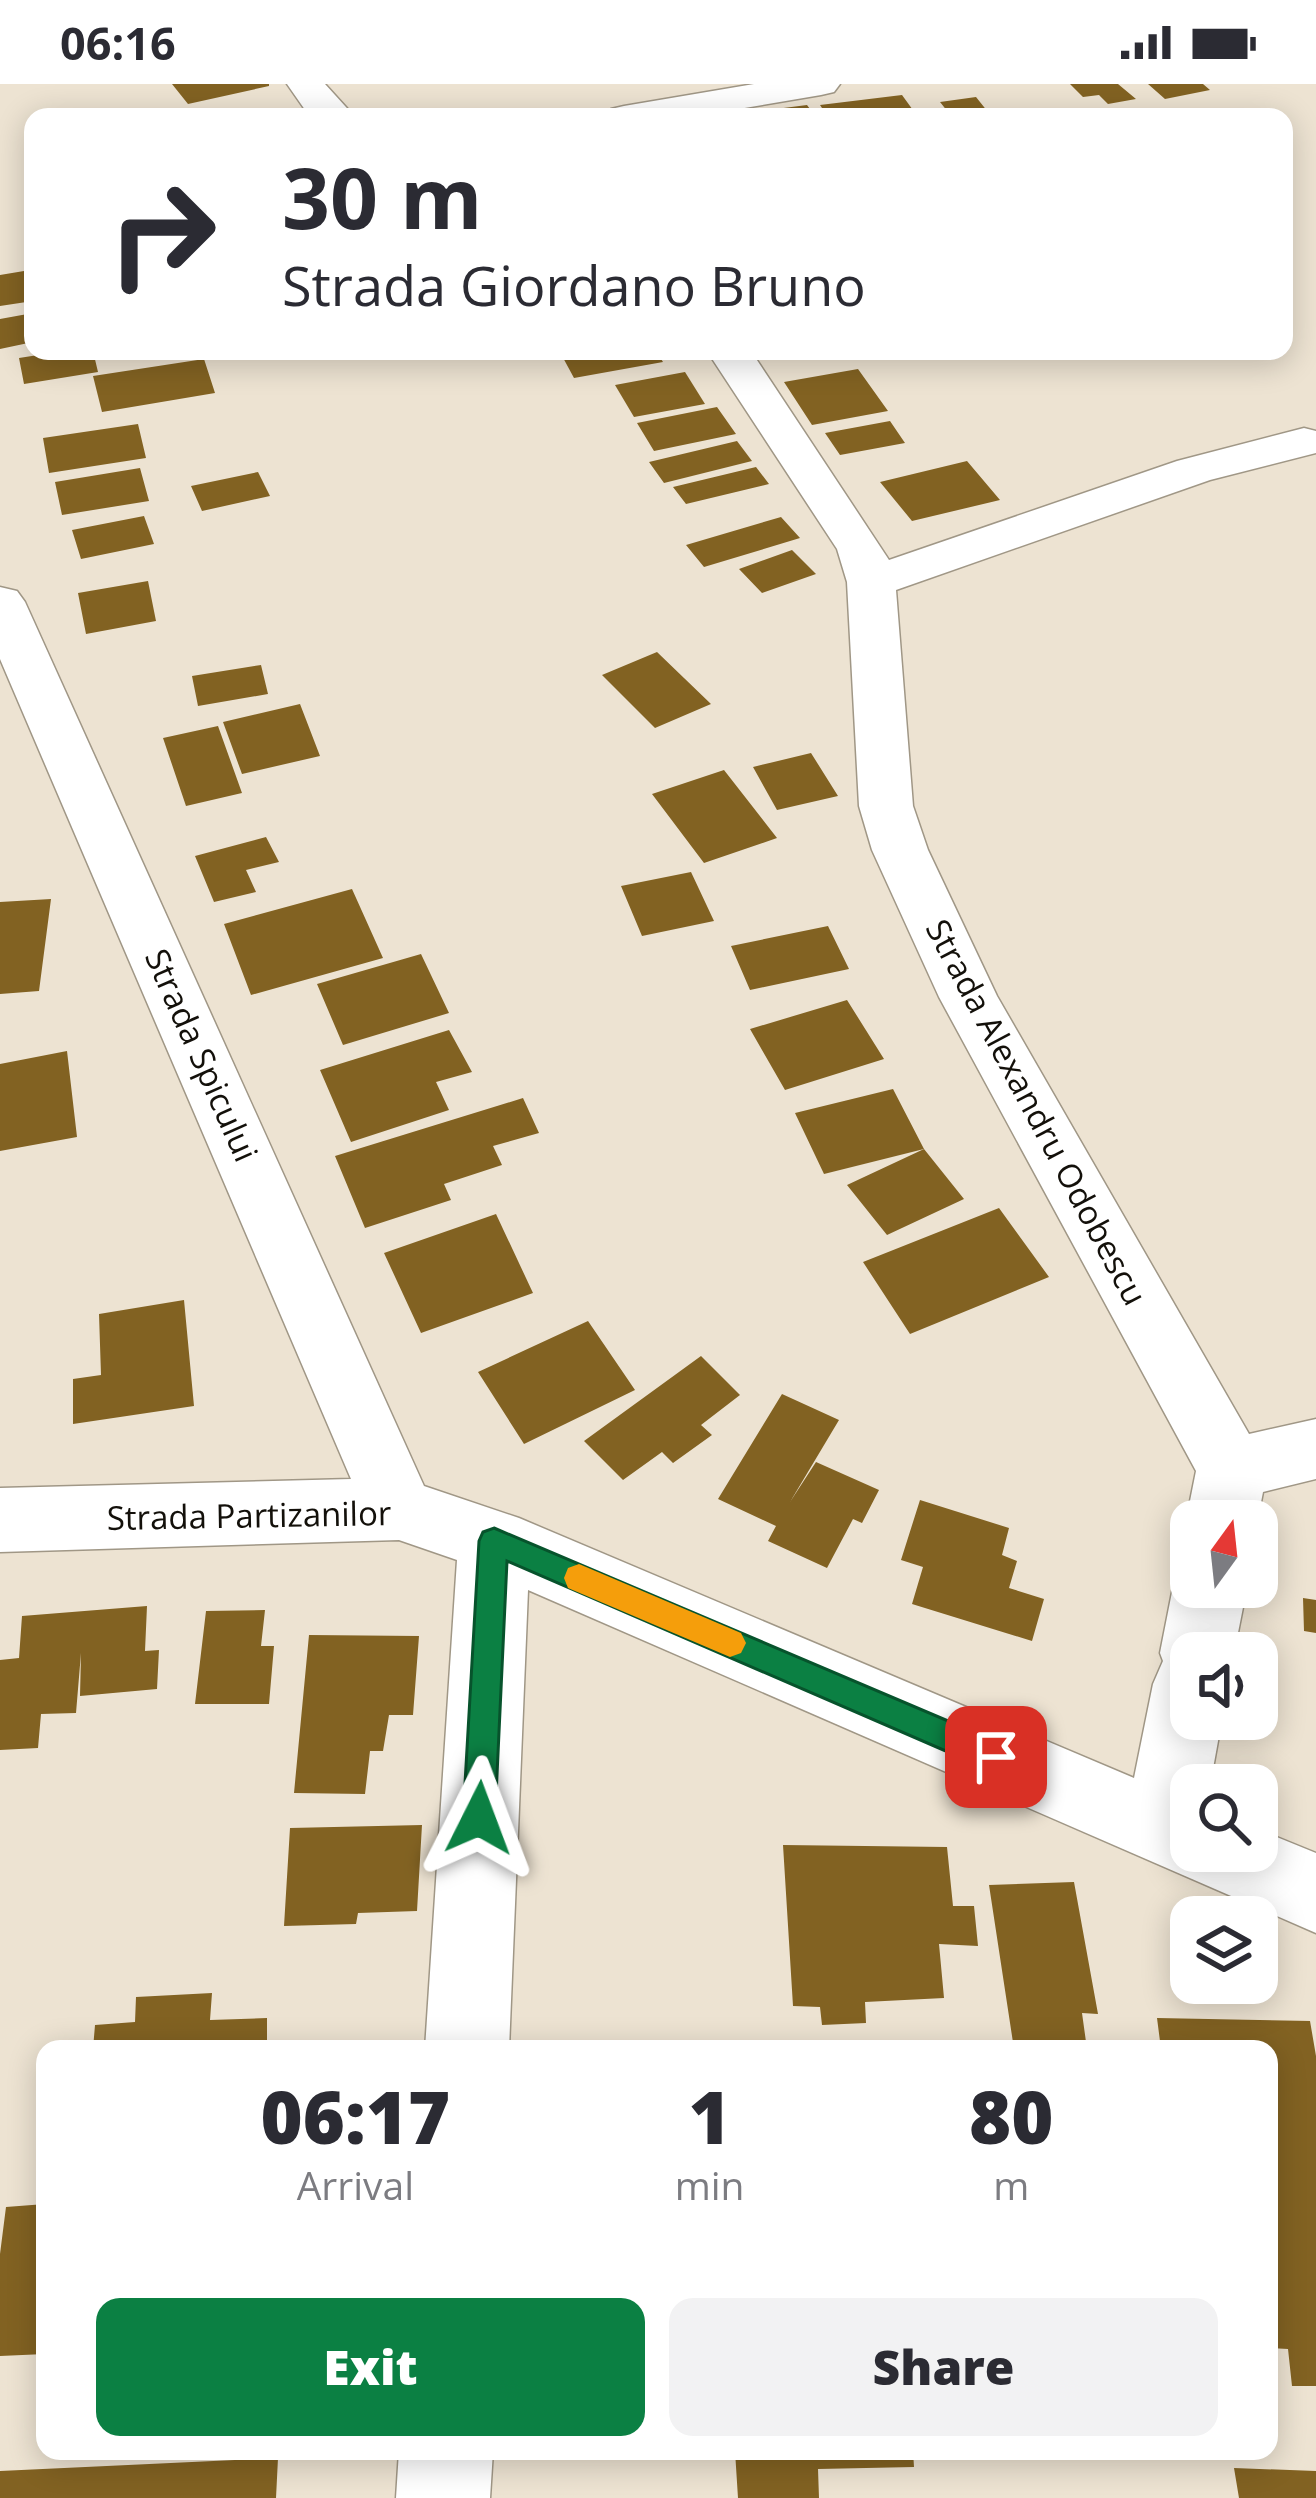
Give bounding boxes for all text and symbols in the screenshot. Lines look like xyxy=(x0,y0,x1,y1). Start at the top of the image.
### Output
text: 06:16 xyxy=(60,12,176,73)
text: 30 m xyxy=(282,139,482,254)
icon: right xyxy=(84,156,240,312)
text: Strada Giordano Bruno xyxy=(282,248,866,322)
street label: Strada Alexandru Odobescu xyxy=(916,911,1158,1313)
street label: Strada Spicului xyxy=(135,942,269,1168)
street label: Strada Partizanilor xyxy=(106,1490,392,1540)
north arrow xyxy=(1170,1500,1278,1608)
map controls xyxy=(1170,1500,1278,2004)
button: sound xyxy=(1170,1632,1278,1740)
pin xyxy=(945,1706,1047,1808)
icon: arrive xyxy=(963,1724,1029,1790)
position arrow xyxy=(416,1755,542,1881)
button: search xyxy=(1170,1764,1278,1872)
button: layers xyxy=(1170,1896,1278,2004)
text: 06:17 xyxy=(261,2067,450,2165)
text: 1 xyxy=(689,2067,731,2165)
text: 80 xyxy=(969,2067,1053,2165)
text: Arrival xyxy=(297,2158,414,2211)
text: min xyxy=(675,2158,745,2211)
text: m xyxy=(993,2158,1029,2211)
button: Exit xyxy=(96,2298,645,2436)
button: Share xyxy=(669,2298,1218,2436)

